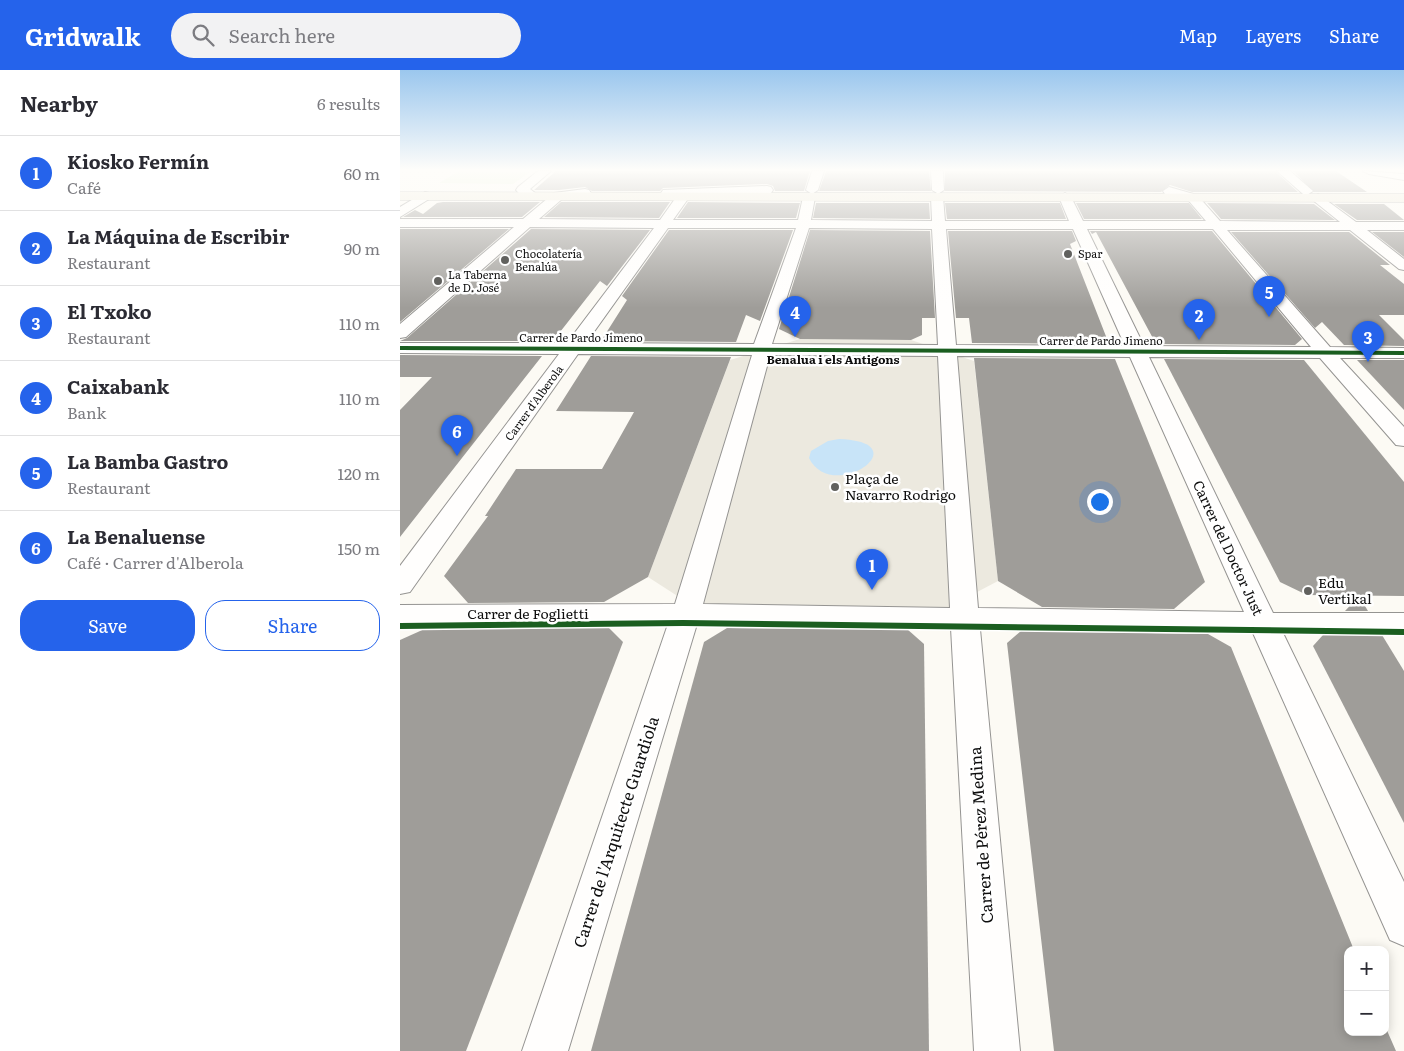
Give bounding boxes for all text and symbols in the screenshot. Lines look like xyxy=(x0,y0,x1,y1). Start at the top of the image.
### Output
search box xyxy=(171,13,521,58)
text: Gridwalk xyxy=(25,18,141,53)
icon: search xyxy=(189,21,217,49)
text: Search here xyxy=(229,21,335,49)
text: Map xyxy=(1179,22,1217,49)
text: Layers xyxy=(1245,22,1301,49)
text: Share xyxy=(1329,22,1379,49)
text: Nearby xyxy=(20,87,98,118)
text: 6 results xyxy=(317,91,380,115)
text: Kiosko Fermín xyxy=(67,147,209,175)
text: 1 xyxy=(33,161,39,185)
text: 60 m xyxy=(343,161,380,185)
text: Café xyxy=(67,175,101,199)
text: La Máquina de Escribir xyxy=(67,222,289,250)
text: 2 xyxy=(32,236,40,260)
text: 90 m xyxy=(344,236,380,260)
place label: Chocolatería Benalúa xyxy=(515,245,582,274)
place label: Spar xyxy=(1078,245,1103,261)
marker: Spar xyxy=(1062,248,1074,260)
text: Restaurant xyxy=(67,250,151,274)
marker: Chocolatería Benalúa xyxy=(499,254,511,266)
place label: La Taberna de D. José xyxy=(448,266,507,295)
marker: La Taberna de D. José xyxy=(432,275,444,287)
pin: 5 xyxy=(1253,276,1285,317)
pin: 4 xyxy=(779,296,811,337)
text: El Txoko xyxy=(67,297,152,325)
pin: 2 xyxy=(1183,299,1215,340)
text: 3 xyxy=(32,311,40,335)
text: 110 m xyxy=(339,311,380,335)
pin: 3 xyxy=(1352,321,1384,362)
text: Restaurant xyxy=(67,325,151,349)
street label: Carrer de Pardo Jimeno xyxy=(519,329,643,345)
street label: Carrer de Pardo Jimeno xyxy=(1039,332,1163,348)
district label: Benalua i els Antigons xyxy=(766,350,900,368)
street label: Carrer d'Alberola xyxy=(500,361,566,444)
text: Caixabank xyxy=(67,372,169,400)
text: 4 xyxy=(31,386,41,410)
text: 110 m xyxy=(339,386,380,410)
text: Bank xyxy=(67,400,106,424)
pin: 6 xyxy=(441,415,473,456)
text: La Bamba Gastro xyxy=(67,447,228,475)
text: 5 xyxy=(32,461,40,485)
text: 120 m xyxy=(337,461,380,485)
place label: Plaça de Navarro Rodrigo xyxy=(845,468,956,504)
text: Restaurant xyxy=(67,475,151,499)
street label: Carrer del Doctor Just xyxy=(1189,477,1269,619)
marker: Plaça de Navarro Rodrigo xyxy=(829,481,841,493)
your location xyxy=(1087,489,1113,515)
text: La Benaluense xyxy=(67,522,205,550)
text: 6 xyxy=(31,536,41,560)
text: 150 m xyxy=(337,536,380,560)
pin: 1 xyxy=(856,549,888,590)
text: Café · Carrer d'Alberola xyxy=(67,550,244,574)
place label: Edu Vertikal xyxy=(1318,572,1372,608)
marker: Edu Vertikal xyxy=(1302,585,1314,597)
button: Save xyxy=(20,600,195,651)
button: Share xyxy=(205,600,380,651)
street label: Carrer de Foglietti xyxy=(467,603,589,623)
street label: Carrer de l'Arquitecte Guardiola xyxy=(566,712,664,951)
street label: Carrer de Pérez Medina xyxy=(962,745,998,924)
map controls xyxy=(1344,946,1389,1036)
button: + xyxy=(1344,946,1389,991)
button: − xyxy=(1344,991,1389,1036)

